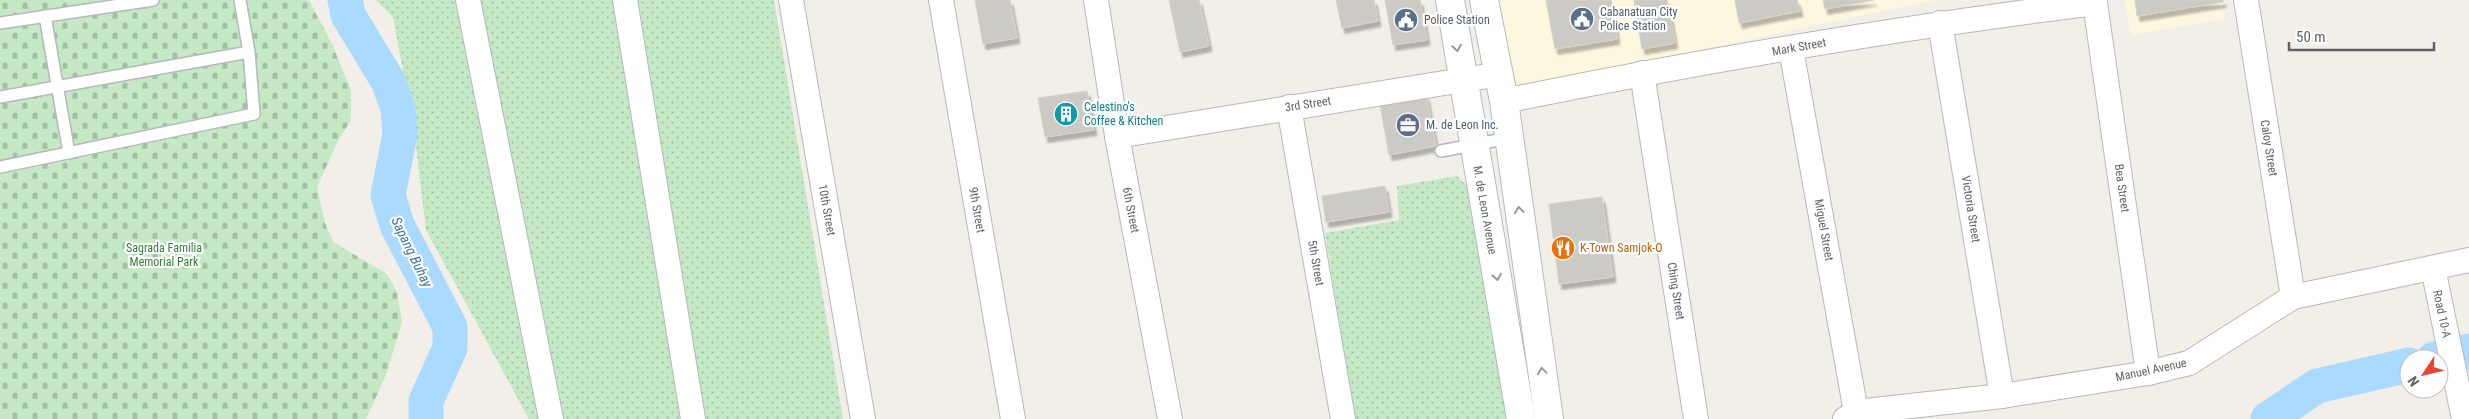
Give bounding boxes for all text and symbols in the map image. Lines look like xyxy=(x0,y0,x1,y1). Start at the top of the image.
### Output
place label: Cabanatuan City Police Station xyxy=(1600,5,1678,33)
public building icon: Cabanatuan City Police Station xyxy=(1569,6,1595,32)
public building icon: Police Station xyxy=(1393,7,1419,33)
place label: Police Station xyxy=(1424,13,1490,27)
scale bar xyxy=(2289,20,2434,52)
text: 50 m xyxy=(2296,28,2326,46)
street label: Mark Street xyxy=(1771,35,1828,59)
one-way arrow xyxy=(1452,44,1462,52)
street label: 3rd Street xyxy=(1284,93,1332,115)
place label: Celestino's Coffee & Kitchen xyxy=(1084,100,1163,128)
building icon: Celestino's Coffee & Kitchen xyxy=(1053,101,1079,127)
office icon: M. de Leon Inc. xyxy=(1395,112,1421,138)
place label: M. de Leon Inc. xyxy=(1426,118,1499,132)
street label: Caloy Street xyxy=(2258,119,2280,178)
street label: Bea Street xyxy=(2112,163,2132,214)
street label: M. de Leon Avenue xyxy=(1470,165,1500,256)
street label: Victoria Street xyxy=(1959,175,1983,244)
street label: 10th Street xyxy=(816,183,838,237)
street label: 9th Street xyxy=(966,186,988,234)
street label: 6th Street xyxy=(1120,186,1142,234)
street label: Miguel Street xyxy=(1812,198,1836,263)
one-way arrow xyxy=(1515,205,1525,214)
water label: Sapang Buhay xyxy=(388,214,436,290)
restaurant icon: K-Town Samjok-O xyxy=(1550,235,1576,261)
street label: 5th Street xyxy=(1305,239,1327,287)
park label: Sagrada Familia Memorial Park xyxy=(126,241,202,269)
place label: K-Town Samjok-O xyxy=(1580,241,1663,255)
street label: Ching Street xyxy=(1665,261,1688,321)
one-way arrow xyxy=(1491,273,1501,282)
street label: Road 10-A xyxy=(2430,289,2454,339)
north arrow xyxy=(2399,349,2449,399)
street label: Manuel Avenue xyxy=(2114,356,2188,384)
one-way arrow xyxy=(1537,366,1548,374)
text: N xyxy=(2404,373,2422,390)

